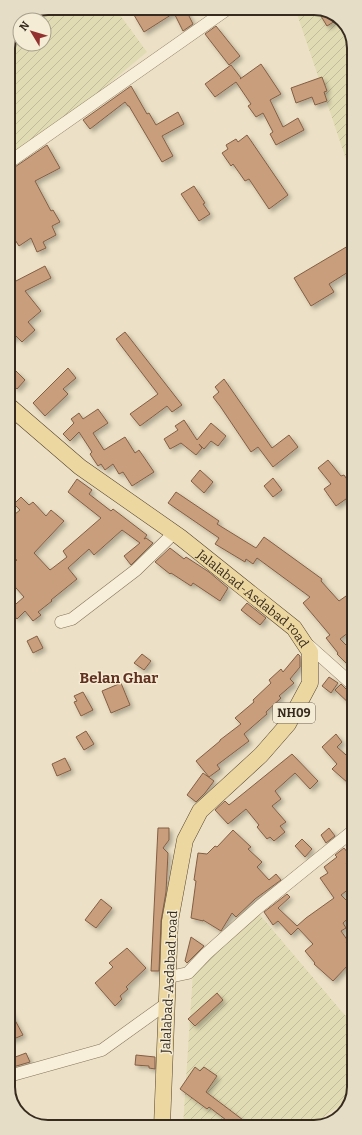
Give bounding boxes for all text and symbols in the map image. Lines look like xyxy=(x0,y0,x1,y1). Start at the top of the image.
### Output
north arrow xyxy=(12,12,52,52)
text: N xyxy=(17,18,33,34)
street label: Jalalabad-Asdabad road xyxy=(194,546,312,650)
district label: Belan Ghar xyxy=(80,669,158,687)
road number: NH09 xyxy=(273,703,315,723)
street label: Jalalabad-Asdabad road xyxy=(158,910,180,1055)

